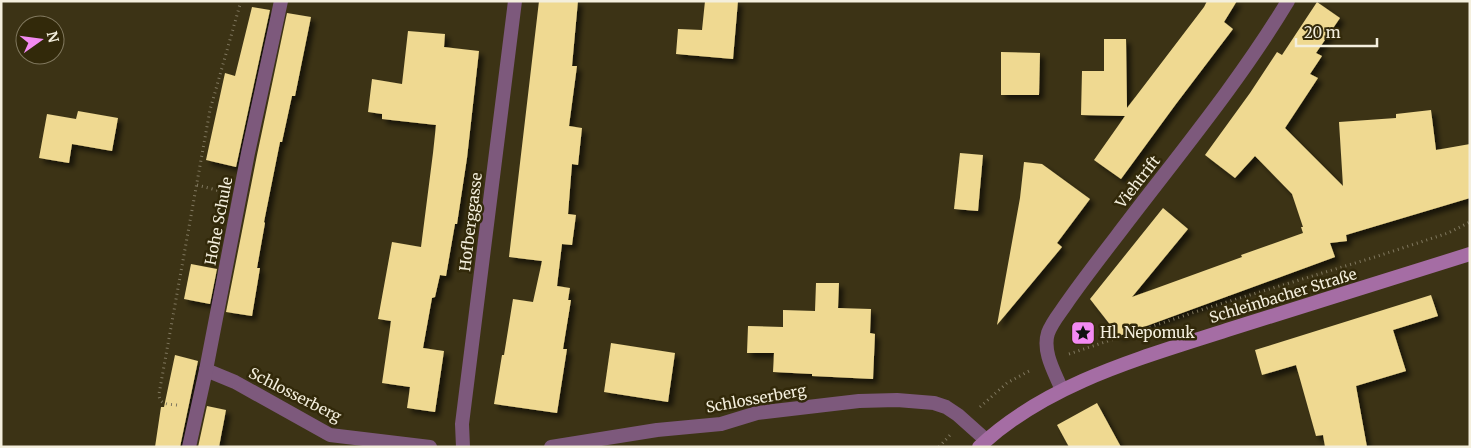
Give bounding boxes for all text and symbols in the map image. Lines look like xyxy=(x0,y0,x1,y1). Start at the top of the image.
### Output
north arrow xyxy=(15,15,65,65)
scale bar xyxy=(1296,15,1377,47)
text: 20 m xyxy=(1304,23,1341,42)
text: N xyxy=(43,29,63,44)
street label: Viehtrift xyxy=(1111,152,1164,212)
street label: Hofberggasse xyxy=(455,171,486,272)
street label: Hohe Schule xyxy=(201,175,236,267)
street label: Schleinbacher Straße xyxy=(1207,264,1359,327)
place icon: Hl. Nepomuk xyxy=(1070,320,1096,346)
place label: Hl. Nepomuk xyxy=(1100,323,1195,342)
street label: Schlosserberg xyxy=(246,363,345,426)
street label: Schlosserberg xyxy=(704,380,808,417)

